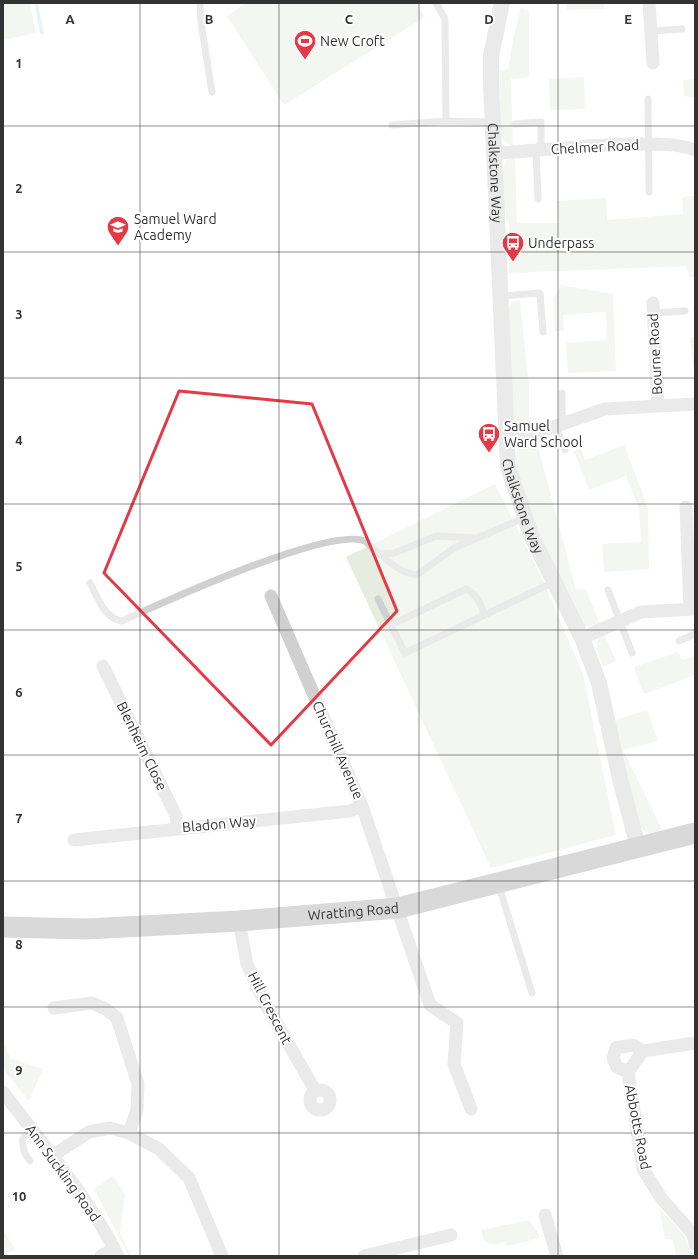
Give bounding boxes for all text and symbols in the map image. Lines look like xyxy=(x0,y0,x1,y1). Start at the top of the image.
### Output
text: A xyxy=(65,12,75,26)
text: B xyxy=(205,12,214,26)
text: C xyxy=(345,12,354,26)
text: D xyxy=(484,12,494,26)
text: E xyxy=(624,12,632,26)
sports icon: New Croft xyxy=(292,28,318,61)
place label: New Croft xyxy=(320,33,385,49)
text: 1 xyxy=(15,56,23,70)
street label: Chalkstone Way xyxy=(485,123,505,223)
street label: Chelmer Road xyxy=(550,137,640,157)
text: 2 xyxy=(15,181,23,195)
place label: Samuel Ward Academy xyxy=(134,211,217,243)
school or university icon: Samuel Ward Academy xyxy=(105,214,131,247)
bus stop icon: Underpass xyxy=(500,230,526,263)
place label: Underpass xyxy=(528,235,594,251)
text: 3 xyxy=(15,307,23,321)
street label: Bourne Road xyxy=(645,313,665,395)
place label: Samuel Ward School xyxy=(504,418,583,450)
bus stop icon: Samuel Ward School xyxy=(476,421,502,454)
text: 4 xyxy=(15,433,23,447)
street label: Chalkstone Way xyxy=(500,458,547,556)
text: 5 xyxy=(15,559,23,573)
text: 6 xyxy=(15,685,23,699)
street label: Blenheim Close xyxy=(114,699,170,793)
street label: Churchill Avenue xyxy=(309,699,367,801)
text: 7 xyxy=(15,811,23,825)
street label: Bladon Way xyxy=(181,813,257,835)
street label: Wratting Road xyxy=(307,900,400,923)
text: 8 xyxy=(15,937,23,951)
street label: Hill Crescent xyxy=(245,969,295,1047)
text: 9 xyxy=(15,1063,23,1077)
street label: Abbotts Road xyxy=(622,1083,654,1171)
street label: Ann Suckling Road xyxy=(22,1121,104,1225)
text: 10 xyxy=(12,1189,26,1203)

